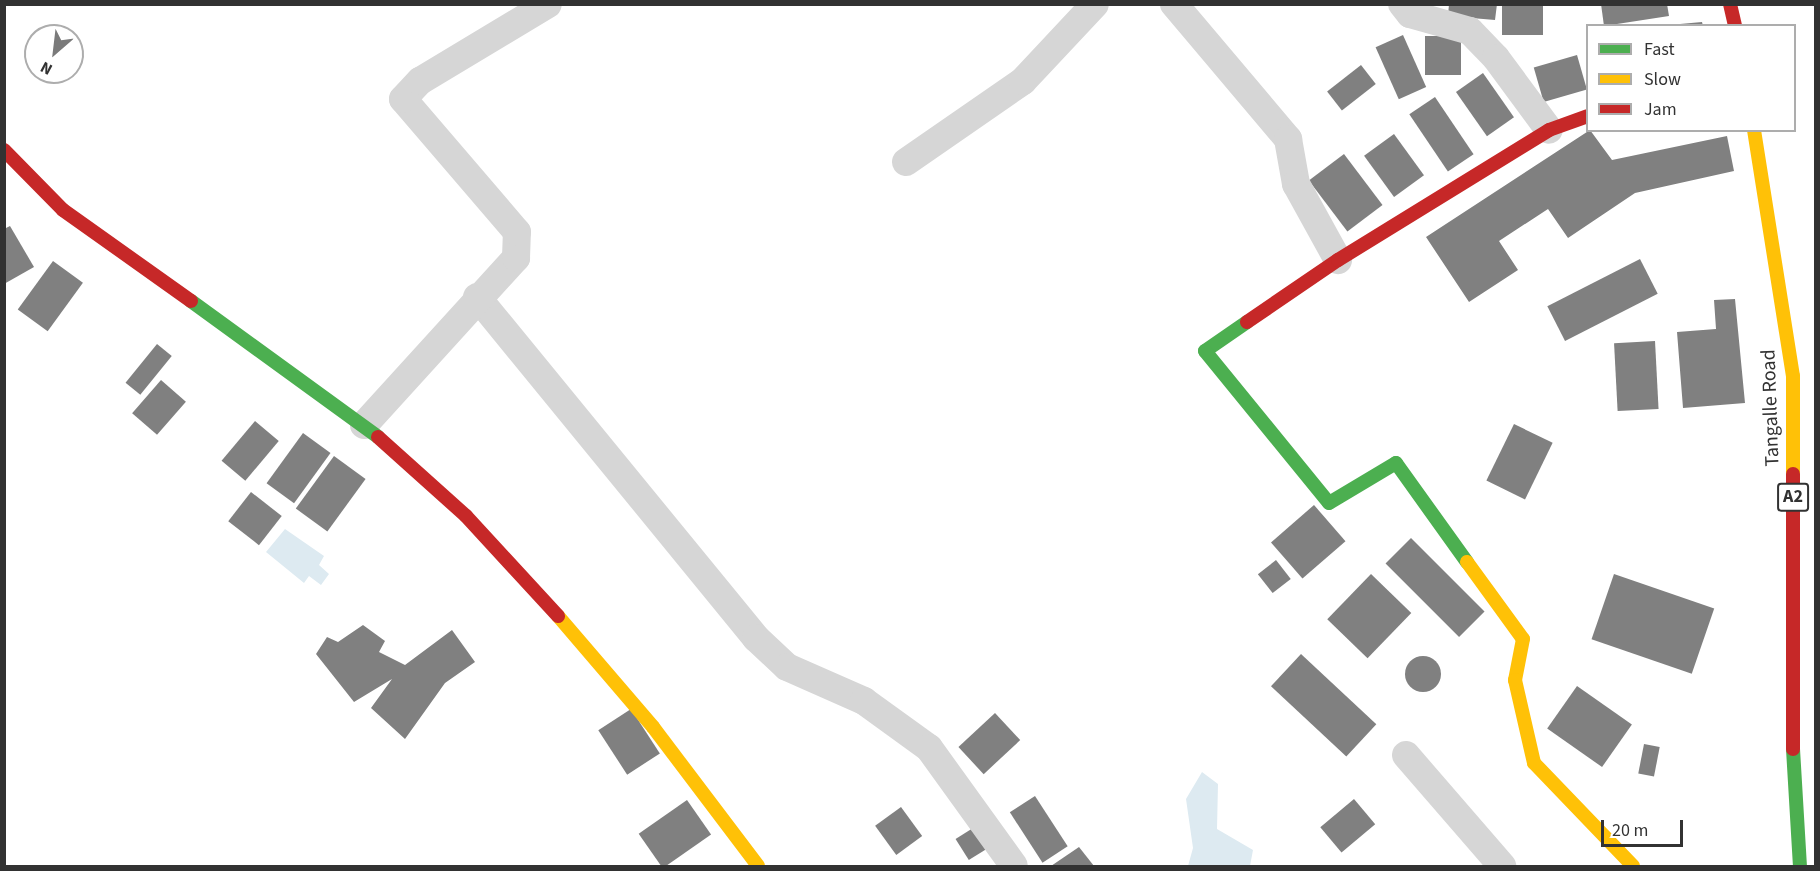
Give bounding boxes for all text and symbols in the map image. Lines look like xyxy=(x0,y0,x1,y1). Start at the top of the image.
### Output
north arrow xyxy=(24,24,84,84)
legend xyxy=(1586,24,1796,132)
text: Fast xyxy=(1644,37,1675,62)
text: N xyxy=(37,56,56,80)
text: Slow xyxy=(1644,67,1681,92)
text: Jam xyxy=(1644,97,1677,122)
street label: Tangalle Road xyxy=(1757,349,1785,467)
road number: A2 xyxy=(1776,482,1810,512)
scale bar xyxy=(1604,808,1686,846)
text: 20 m xyxy=(1612,818,1648,843)

